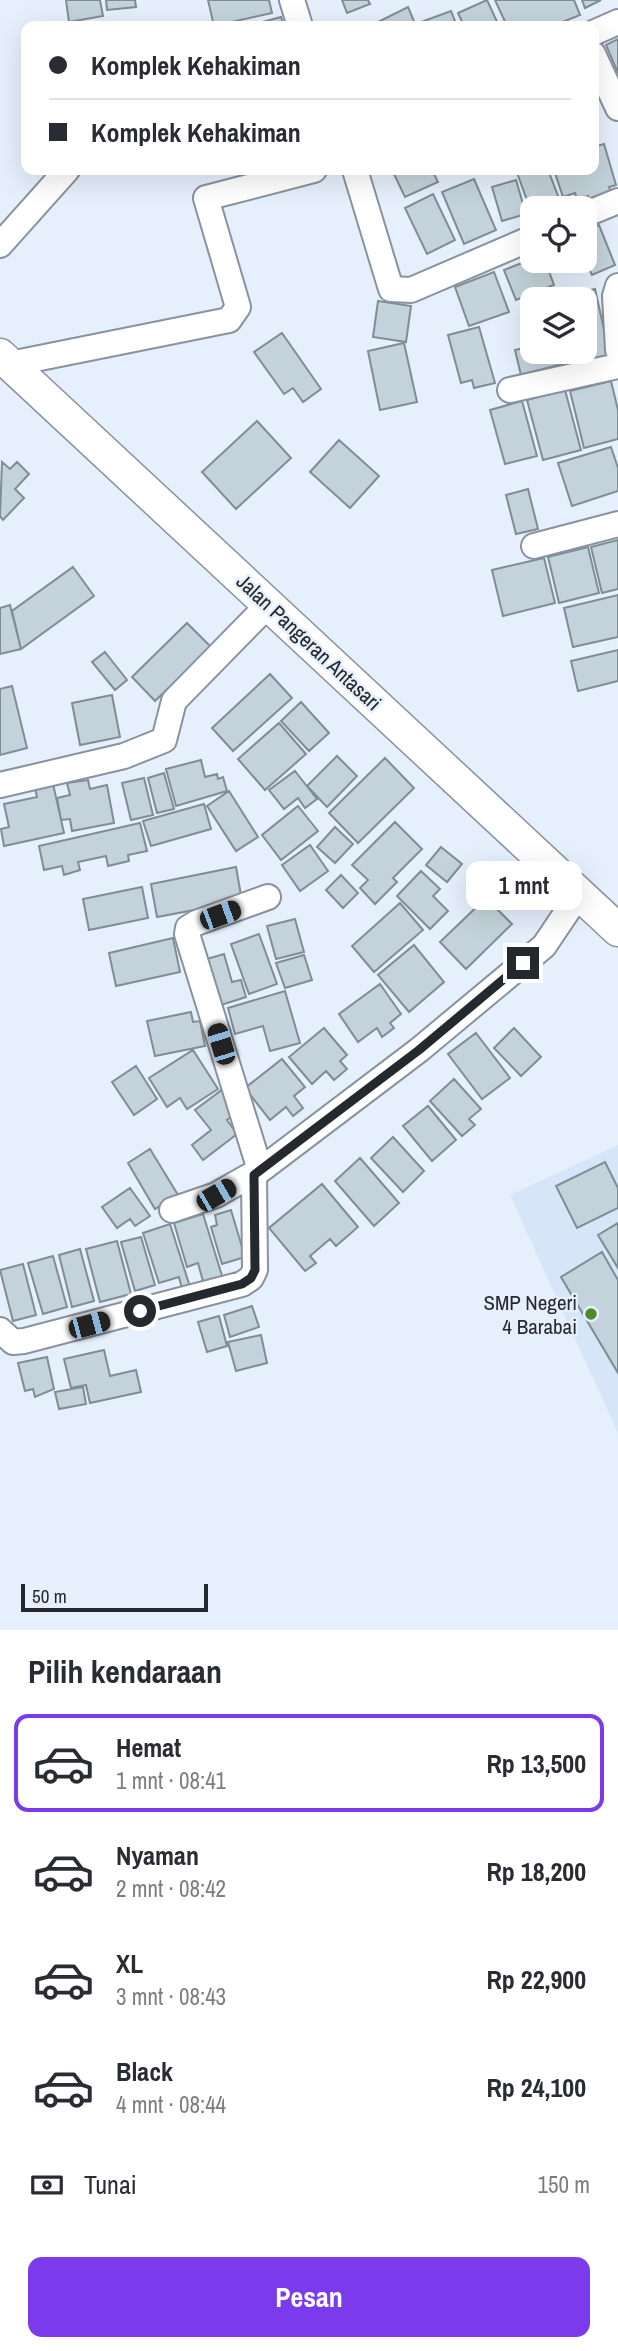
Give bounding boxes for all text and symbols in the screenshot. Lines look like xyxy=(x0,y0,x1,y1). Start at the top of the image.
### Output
text: Komplek Kehakiman xyxy=(91,48,301,83)
text: Komplek Kehakiman xyxy=(91,115,301,150)
map controls xyxy=(520,196,597,364)
button: locate xyxy=(520,196,597,273)
button: layers xyxy=(520,287,597,364)
street label: Jalan Pangeran Antasari xyxy=(230,567,388,717)
callout: 1 mnt xyxy=(465,862,581,911)
text: 1 mnt xyxy=(499,870,549,901)
car xyxy=(197,898,244,932)
route end xyxy=(507,947,539,979)
car xyxy=(205,1021,238,1067)
car xyxy=(193,1175,240,1215)
place label: SMP Negeri 4 Barabai xyxy=(484,1288,577,1341)
route start xyxy=(124,1295,156,1327)
marker: SMP Negeri 4 Barabai xyxy=(583,1306,599,1322)
car xyxy=(66,1309,113,1341)
scale bar xyxy=(21,1581,208,1613)
text: 50 m xyxy=(32,1583,67,1609)
text: Pilih kendaraan xyxy=(28,1650,222,1693)
text: Hemat xyxy=(116,1730,181,1765)
icon: car xyxy=(32,1732,95,1795)
text: Rp 13,500 xyxy=(486,1746,586,1781)
text: 1 mnt · 08:41 xyxy=(116,1765,226,1796)
text: Nyaman xyxy=(116,1838,199,1873)
icon: car xyxy=(32,1840,95,1903)
text: Rp 18,200 xyxy=(486,1854,586,1889)
text: 2 mnt · 08:42 xyxy=(116,1873,226,1904)
text: XL xyxy=(116,1946,143,1981)
icon: car xyxy=(32,1948,95,2011)
text: Rp 22,900 xyxy=(486,1962,586,1997)
text: 3 mnt · 08:43 xyxy=(116,1981,226,2012)
text: Black xyxy=(116,2054,173,2089)
icon: car xyxy=(32,2056,95,2119)
text: Rp 24,100 xyxy=(486,2070,586,2105)
text: 4 mnt · 08:44 xyxy=(116,2089,226,2120)
icon: cash xyxy=(28,2166,66,2204)
text: Tunai xyxy=(84,2167,137,2202)
text: 150 m xyxy=(538,2169,590,2200)
button: Pesan xyxy=(28,2257,590,2337)

